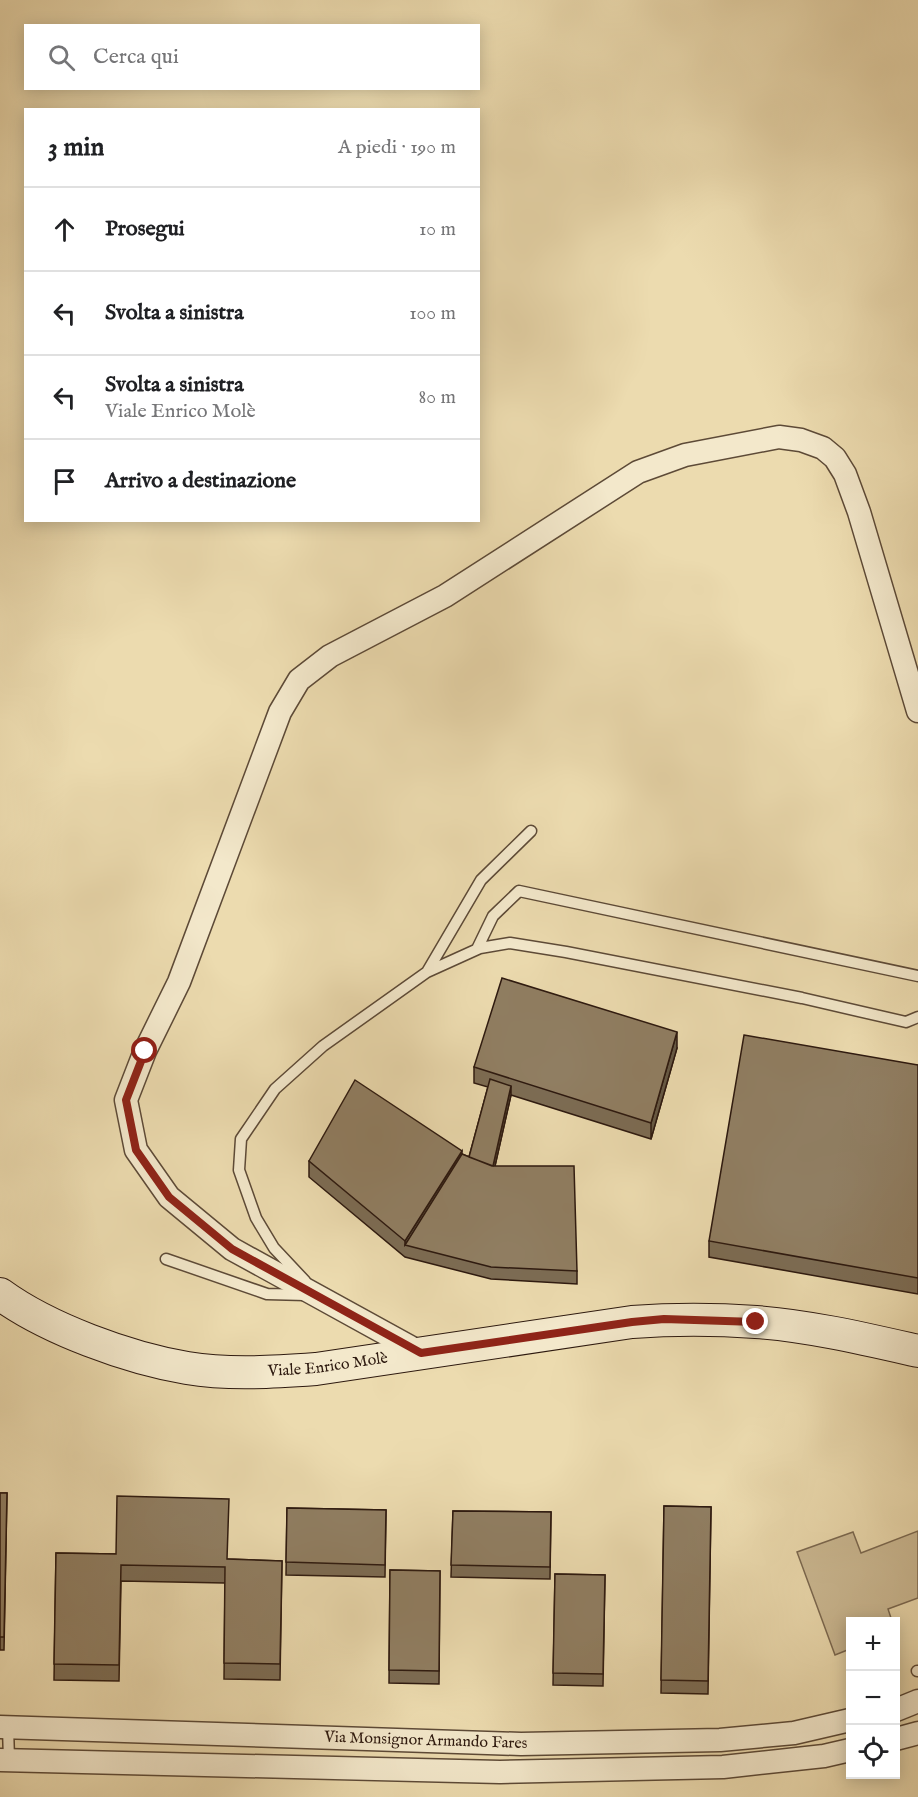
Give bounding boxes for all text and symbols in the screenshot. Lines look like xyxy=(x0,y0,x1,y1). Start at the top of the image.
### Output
search box xyxy=(24,24,480,90)
icon: search xyxy=(45,41,78,74)
text: Cerca qui xyxy=(93,43,179,71)
text: 3 min xyxy=(48,131,104,164)
text: A piedi · 190 m xyxy=(338,135,456,160)
icon: ahead xyxy=(48,213,81,246)
text: Prosegui xyxy=(105,215,185,243)
text: 10 m xyxy=(419,217,456,242)
icon: left xyxy=(48,297,81,330)
text: Svolta a sinistra xyxy=(105,299,244,327)
text: 100 m xyxy=(409,301,456,326)
text: Svolta a sinistra xyxy=(105,371,244,399)
icon: left xyxy=(48,381,81,414)
text: 80 m xyxy=(419,385,456,410)
text: Viale Enrico Molè xyxy=(105,399,256,424)
icon: arrive xyxy=(48,465,81,498)
text: Arrivo a destinazione xyxy=(105,467,296,495)
route start xyxy=(131,1037,157,1063)
route end xyxy=(742,1308,768,1334)
street label: Viale Enrico Molè xyxy=(266,1348,389,1382)
map controls xyxy=(846,1617,900,1779)
button: + xyxy=(846,1617,900,1671)
button: − xyxy=(846,1671,900,1725)
button: locate xyxy=(846,1725,900,1779)
street label: Via Monsignor Armando Fares xyxy=(323,1728,528,1754)

